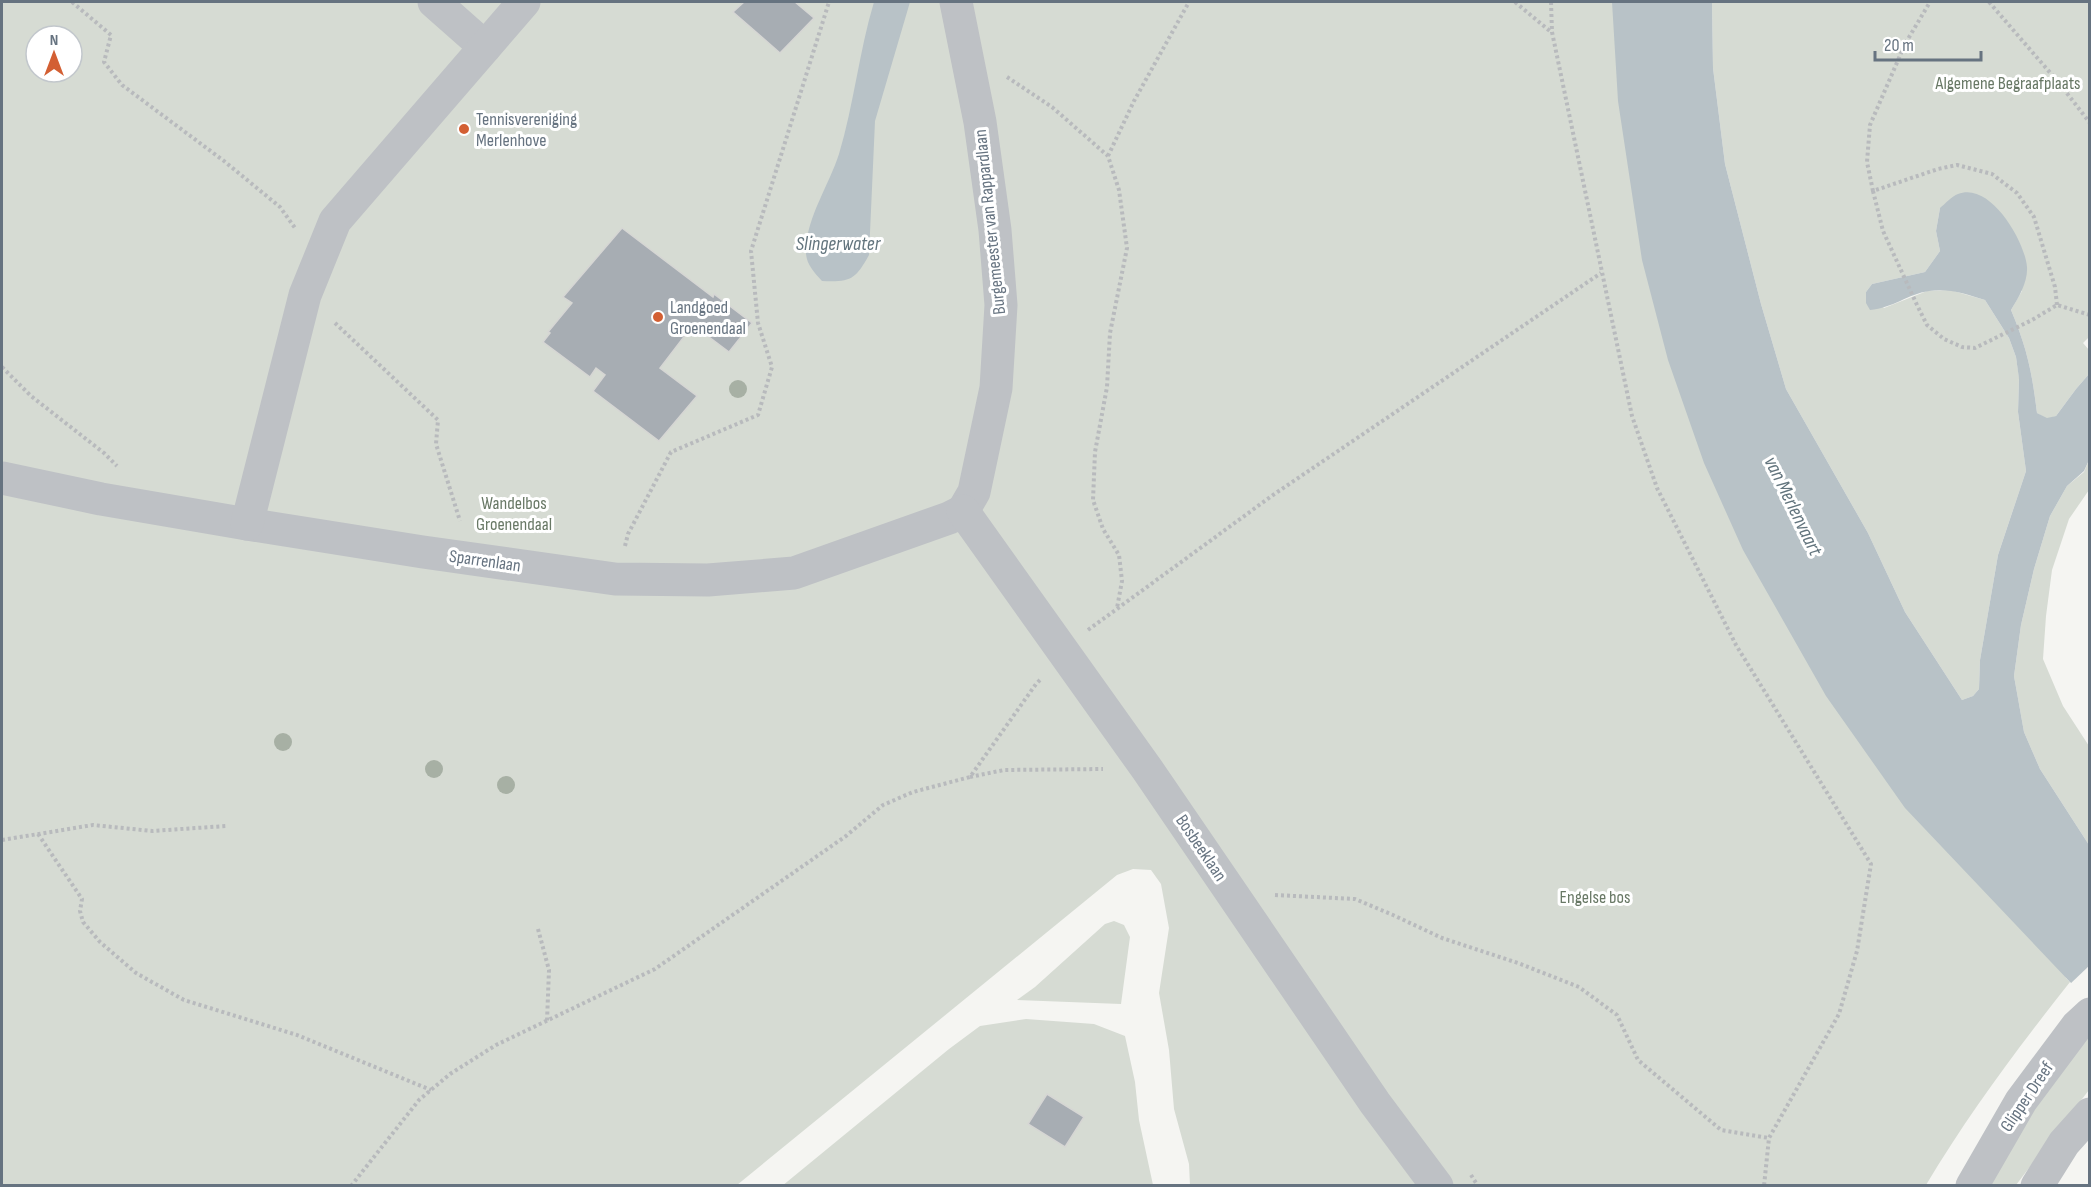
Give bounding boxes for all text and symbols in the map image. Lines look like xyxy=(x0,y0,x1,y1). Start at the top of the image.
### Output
north arrow xyxy=(24,24,84,84)
scale bar xyxy=(1875,24,1982,62)
text: N xyxy=(50,31,58,50)
text: 20 m xyxy=(1884,35,1914,56)
park label: Algemene Begraafplaats xyxy=(1934,73,2081,94)
place label: Tennisvereniging Merlenhove xyxy=(476,109,577,151)
marker: Tennisvereniging Merlenhove xyxy=(457,122,471,136)
street label: Burgemeester van Rappardlaan xyxy=(970,128,1010,316)
water label: Slingerwater xyxy=(796,232,882,256)
place label: Landgoed Groenendaal xyxy=(670,297,746,339)
marker: Landgoed Groenendaal xyxy=(651,310,665,324)
water label: van Merlenvaart xyxy=(1759,453,1828,560)
park label: Wandelbos Groenendaal xyxy=(476,493,552,535)
street label: Sparrenlaan xyxy=(448,546,522,576)
street label: Bosbeeklaan xyxy=(1171,811,1231,885)
park label: Engelse bos xyxy=(1560,887,1630,908)
street label: Glipper Dreef xyxy=(1996,1057,2058,1136)

